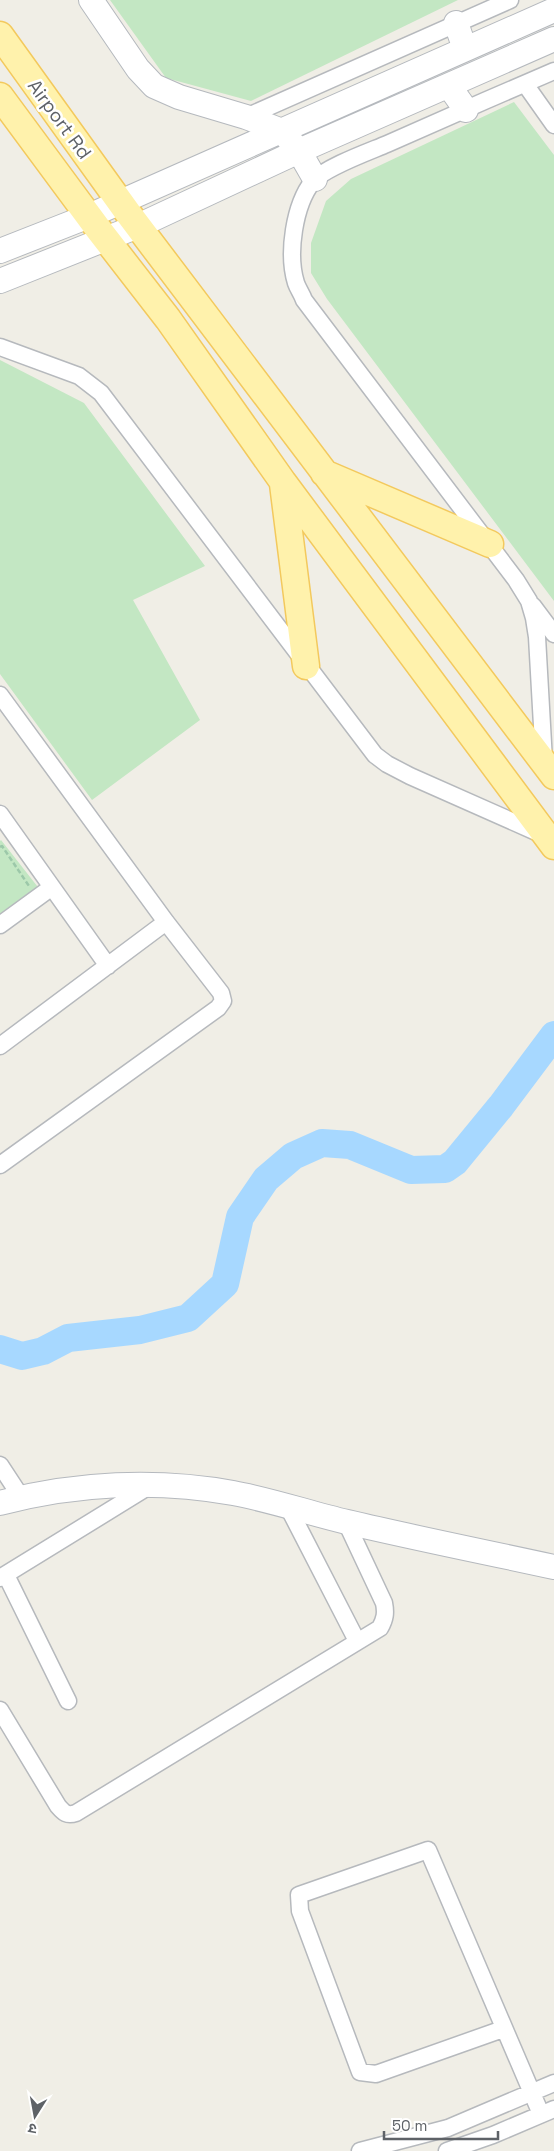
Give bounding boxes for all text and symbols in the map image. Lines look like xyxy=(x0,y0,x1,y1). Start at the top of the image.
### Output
street label: Airport Rd xyxy=(22,74,97,164)
north arrow xyxy=(10,2091,60,2141)
scale bar xyxy=(384,2108,498,2140)
text: 50 m xyxy=(392,2116,427,2135)
text: उ xyxy=(26,2119,38,2138)

